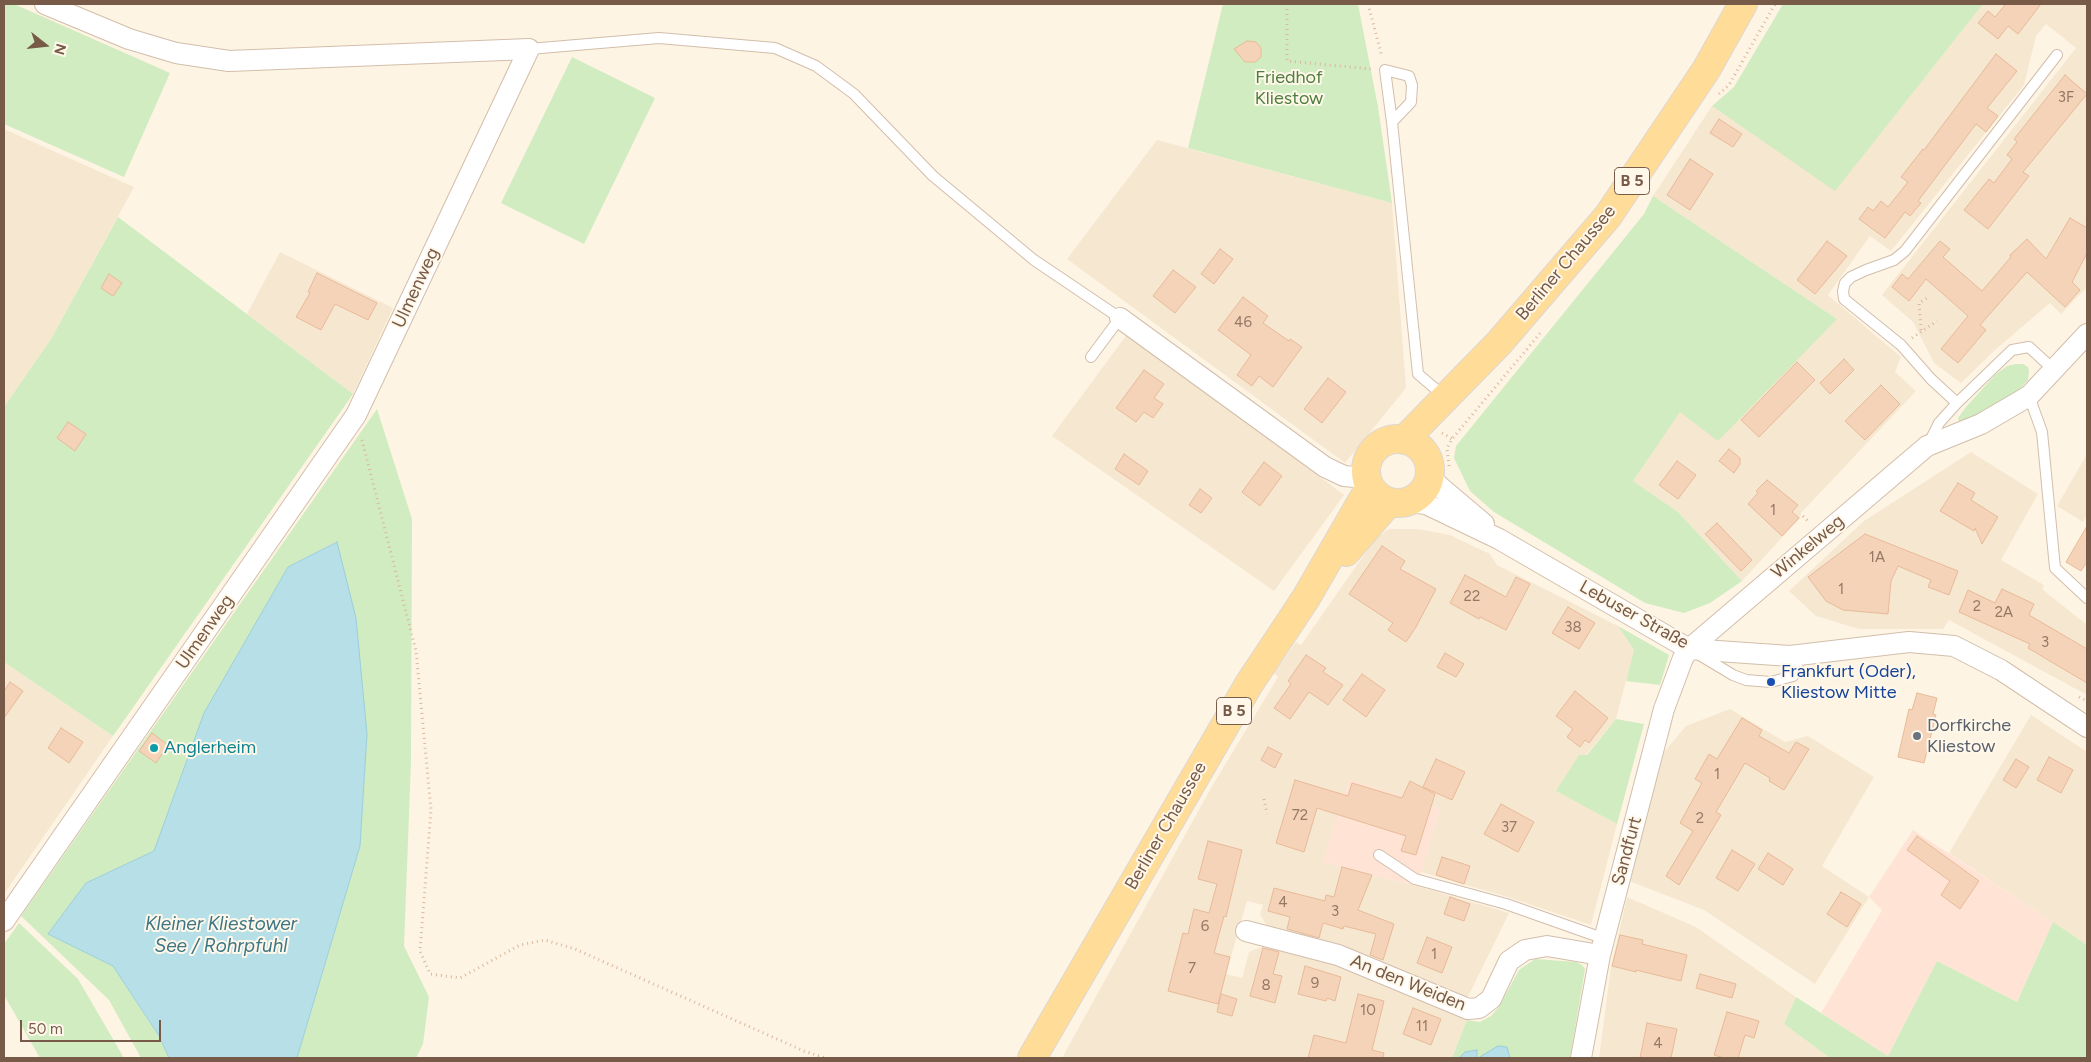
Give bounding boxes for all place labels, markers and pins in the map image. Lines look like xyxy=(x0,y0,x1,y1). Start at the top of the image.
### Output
place label: Frankfurt (Oder), Kliestow Mitte xyxy=(1781,661,1916,704)
marker: Frankfurt (Oder), Kliestow Mitte xyxy=(1765,676,1777,688)
place label: Dorfkirche Kliestow xyxy=(1927,715,2011,758)
marker: Dorfkirche Kliestow xyxy=(1911,730,1923,742)
place label: Anglerheim xyxy=(164,737,256,759)
marker: Anglerheim xyxy=(148,742,160,754)

